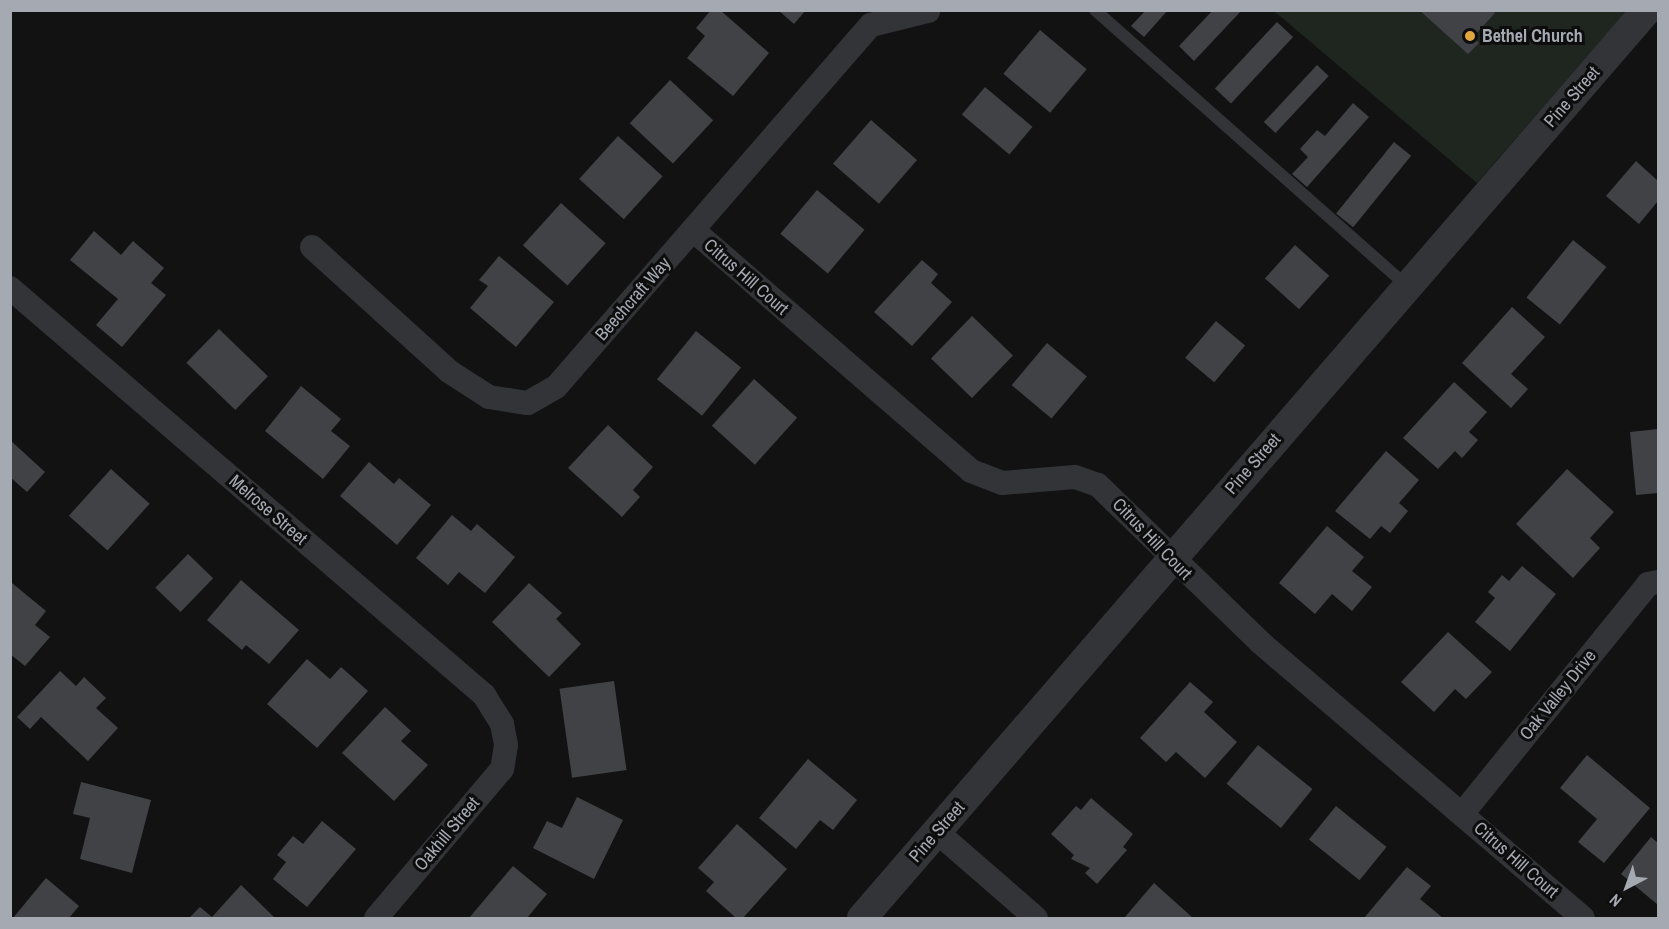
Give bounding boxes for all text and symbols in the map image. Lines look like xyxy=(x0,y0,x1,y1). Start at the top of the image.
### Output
place label: Bethel Church xyxy=(1482,25,1583,47)
marker: Bethel Church xyxy=(1463,29,1477,43)
street label: Pine Street xyxy=(1540,62,1604,132)
street label: Citrus Hill Court xyxy=(699,234,793,320)
street label: Beechcraft Way xyxy=(591,253,675,345)
street label: Pine Street xyxy=(1221,429,1285,499)
street label: Melrose Street xyxy=(225,470,311,550)
street label: Citrus Hill Court xyxy=(1108,494,1196,584)
street label: Oak Valley Drive xyxy=(1515,646,1601,744)
street label: Oakhill Street xyxy=(410,793,484,875)
street label: Pine Street xyxy=(905,797,969,867)
street label: Citrus Hill Court xyxy=(1469,817,1563,903)
north arrow xyxy=(1597,857,1657,917)
text: N xyxy=(1604,889,1626,912)

